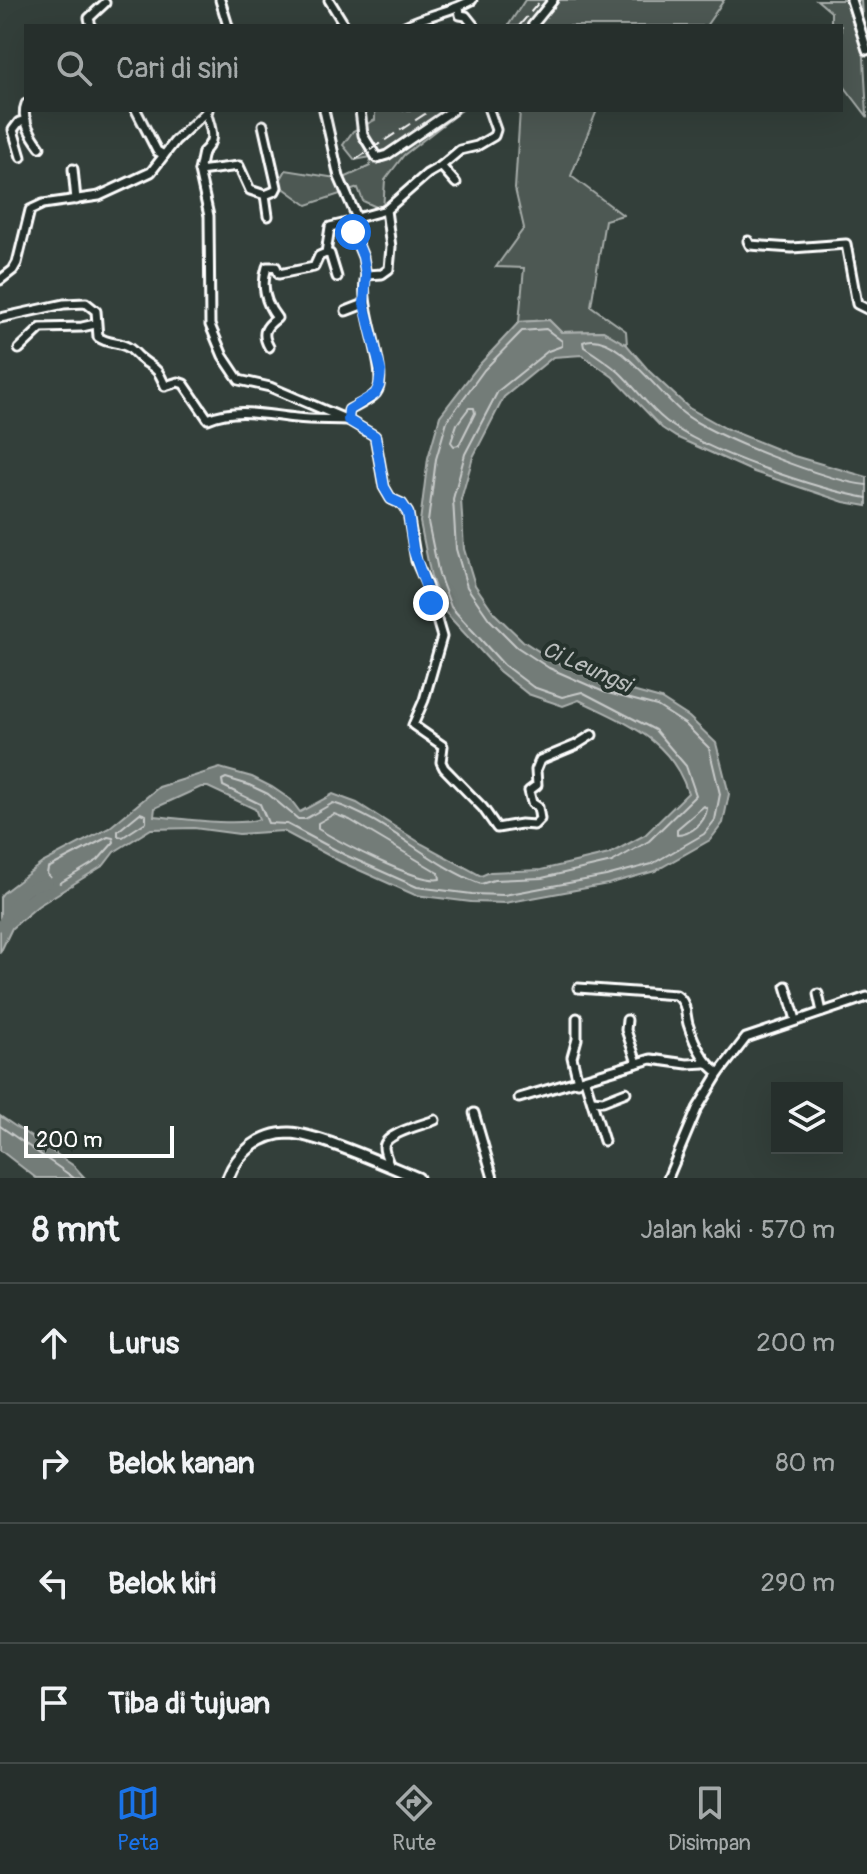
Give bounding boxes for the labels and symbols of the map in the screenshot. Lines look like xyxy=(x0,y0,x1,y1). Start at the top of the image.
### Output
route start xyxy=(335,214,371,250)
route end xyxy=(413,585,449,621)
water label: Ci Leungsi xyxy=(538,635,638,700)
scale bar xyxy=(24,1122,174,1158)

